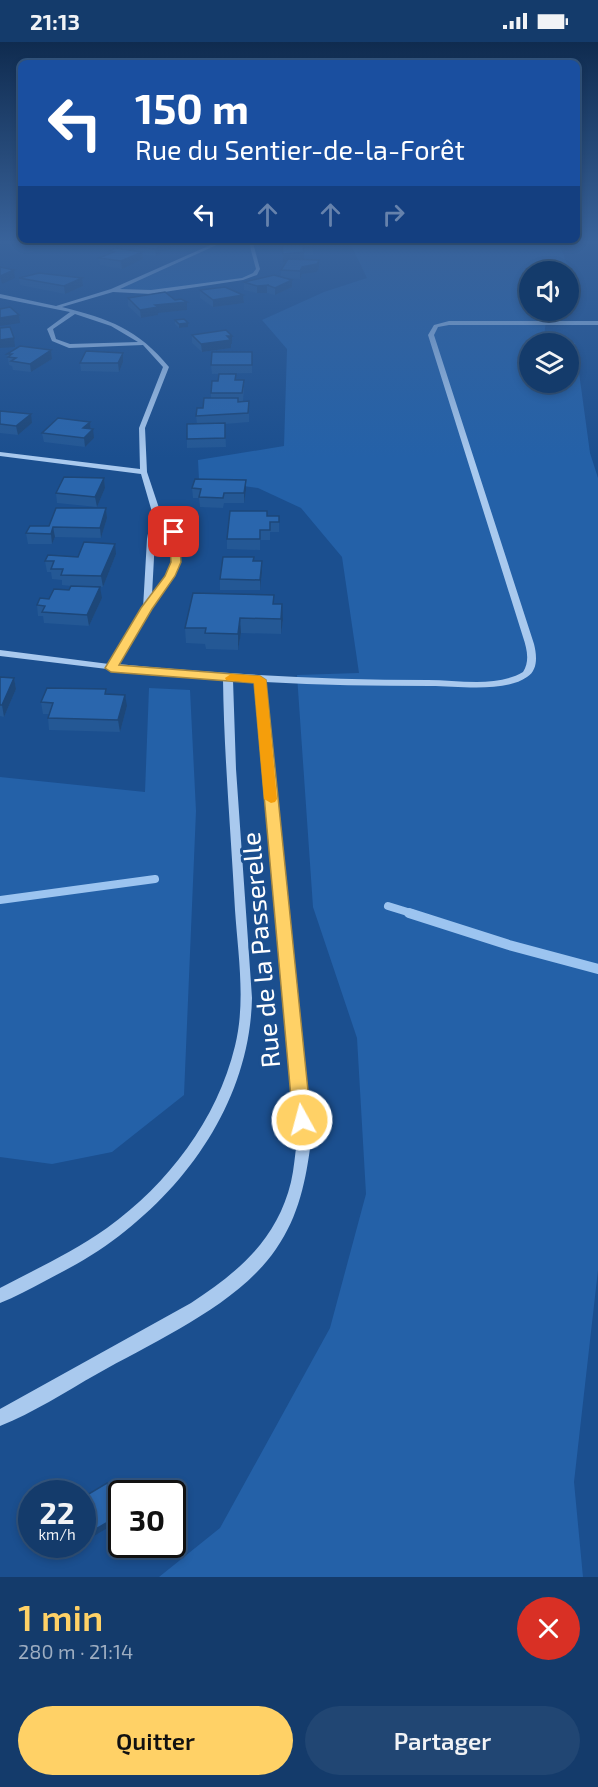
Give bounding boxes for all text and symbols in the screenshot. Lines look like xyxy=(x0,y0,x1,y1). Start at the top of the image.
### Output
text: 21:13 xyxy=(30,8,80,34)
text: 150 m xyxy=(135,82,249,132)
icon: left xyxy=(36,84,114,162)
text: Rue du Sentier-de-la-Forêt xyxy=(135,133,465,165)
icon: left xyxy=(188,198,221,231)
icon: ahead xyxy=(251,198,284,231)
icon: ahead xyxy=(314,198,347,231)
icon: right xyxy=(377,198,410,231)
map controls xyxy=(519,261,579,393)
button: sound xyxy=(519,261,579,321)
button: layers xyxy=(519,333,579,393)
pin xyxy=(148,506,199,557)
icon: arrive xyxy=(157,515,190,548)
street label: Rue de la Passerelle xyxy=(234,831,285,1069)
position arrow xyxy=(270,1088,334,1152)
speed limit sign: 30 xyxy=(108,1480,186,1558)
text: 22 xyxy=(40,1494,74,1530)
text: km/h xyxy=(38,1525,76,1543)
text: 1 min xyxy=(18,1595,103,1638)
button: close xyxy=(517,1597,580,1660)
text: 280 m · 21:14 xyxy=(18,1639,133,1663)
button: Quitter xyxy=(18,1706,293,1775)
button: Partager xyxy=(305,1706,580,1775)

